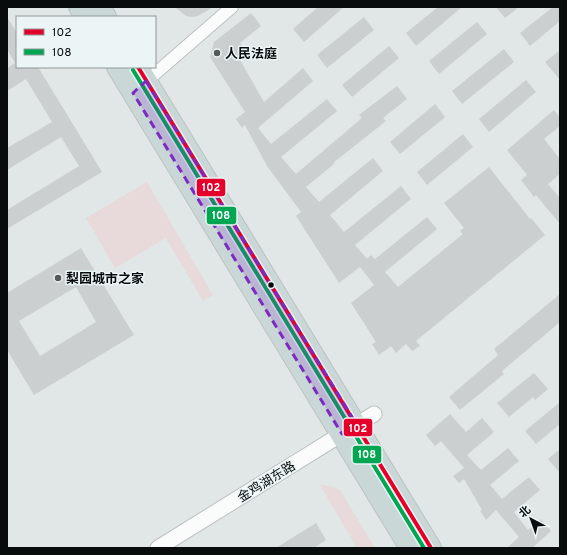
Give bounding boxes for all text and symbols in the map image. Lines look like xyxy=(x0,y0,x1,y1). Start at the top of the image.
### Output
legend xyxy=(16,16,156,68)
text: 102 xyxy=(52,25,72,41)
text: 108 xyxy=(52,45,72,61)
place label: 人民法庭 xyxy=(225,46,277,63)
marker: 人民法庭 xyxy=(212,48,222,58)
line badge: 102 xyxy=(196,178,226,197)
text: 102 xyxy=(202,181,220,195)
line badge: 108 xyxy=(206,206,237,225)
text: 108 xyxy=(212,209,230,223)
place label: 梨园城市之家 xyxy=(66,271,144,288)
marker: 梨园城市之家 xyxy=(53,273,63,283)
unlabelled marker xyxy=(266,280,276,290)
line badge: 102 xyxy=(343,418,373,437)
text: 102 xyxy=(349,422,367,436)
line badge: 108 xyxy=(352,445,382,464)
text: 108 xyxy=(358,448,376,462)
street label: 金鸡湖东路 xyxy=(235,458,299,507)
north arrow xyxy=(511,499,551,539)
text: 北 xyxy=(516,503,534,521)

